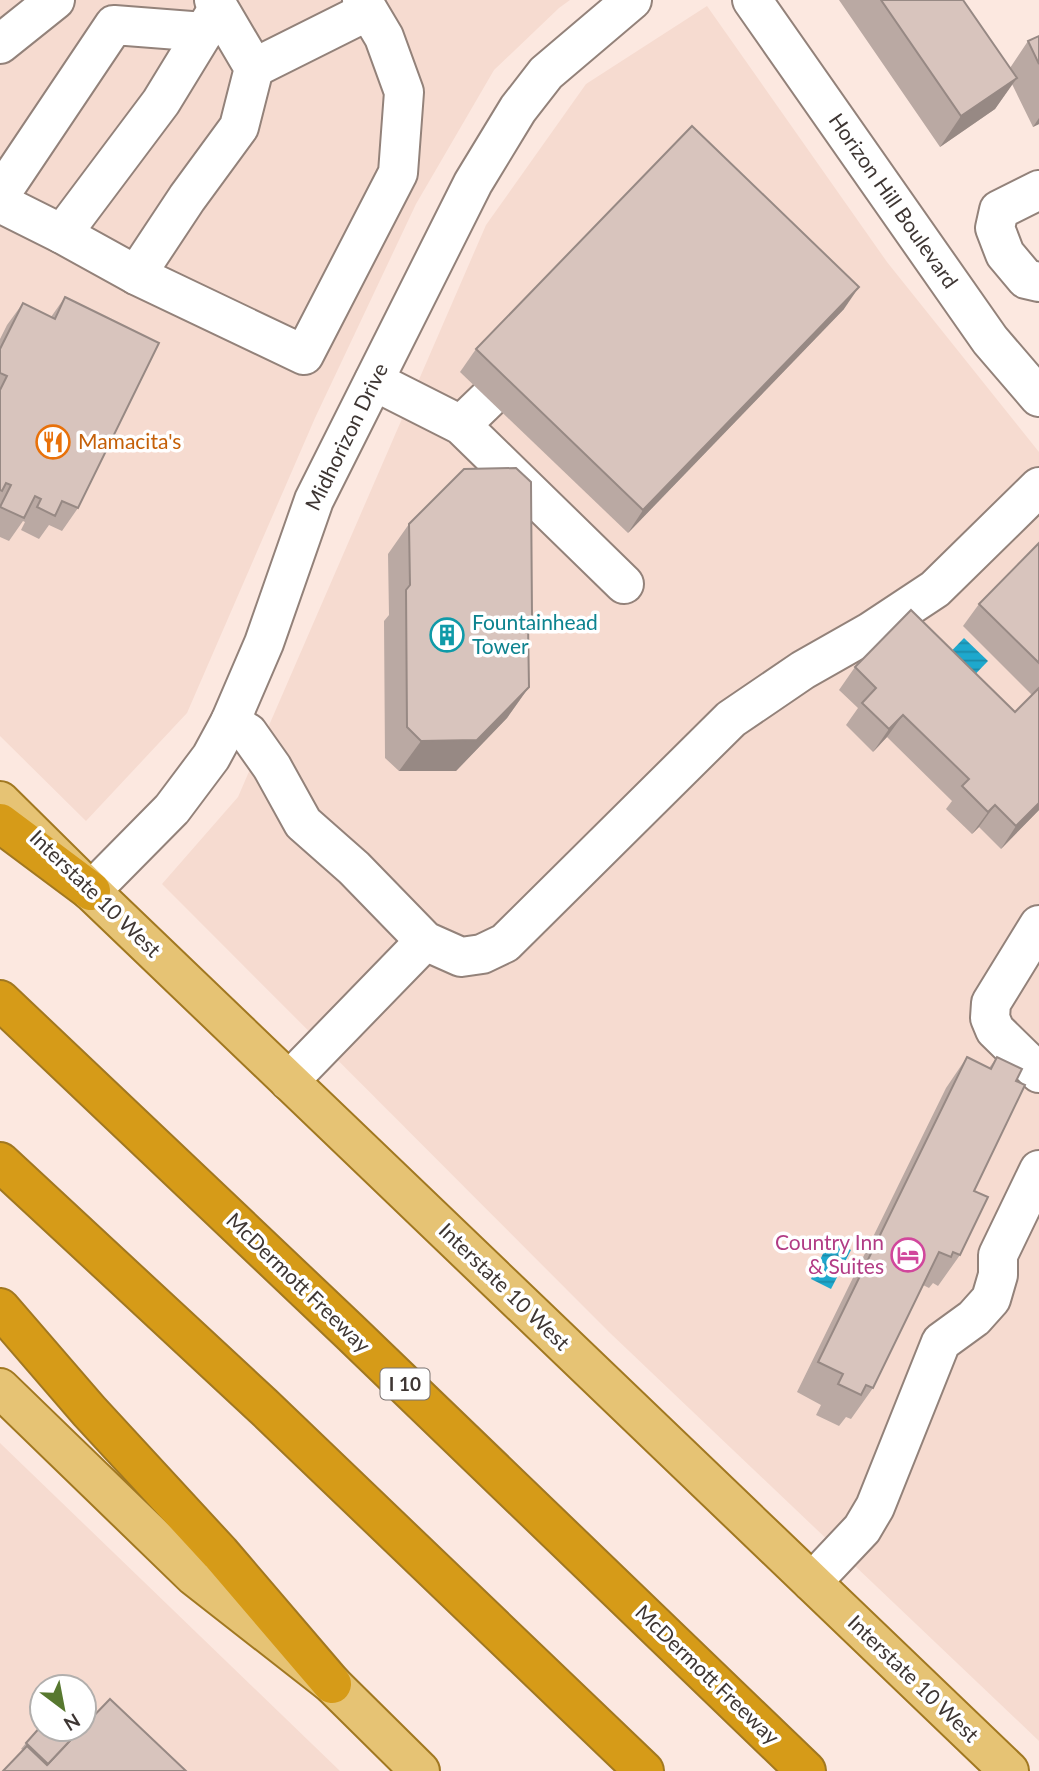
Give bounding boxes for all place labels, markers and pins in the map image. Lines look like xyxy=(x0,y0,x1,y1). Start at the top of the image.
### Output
restaurant icon: Mamacita's xyxy=(34,423,72,461)
place label: Mamacita's xyxy=(78,428,181,453)
place label: Fountainhead Tower xyxy=(472,609,598,658)
building icon: Fountainhead Tower xyxy=(428,616,466,654)
place label: Country Inn & Suites xyxy=(775,1229,884,1278)
hotel icon: Country Inn & Suites xyxy=(889,1236,927,1274)

